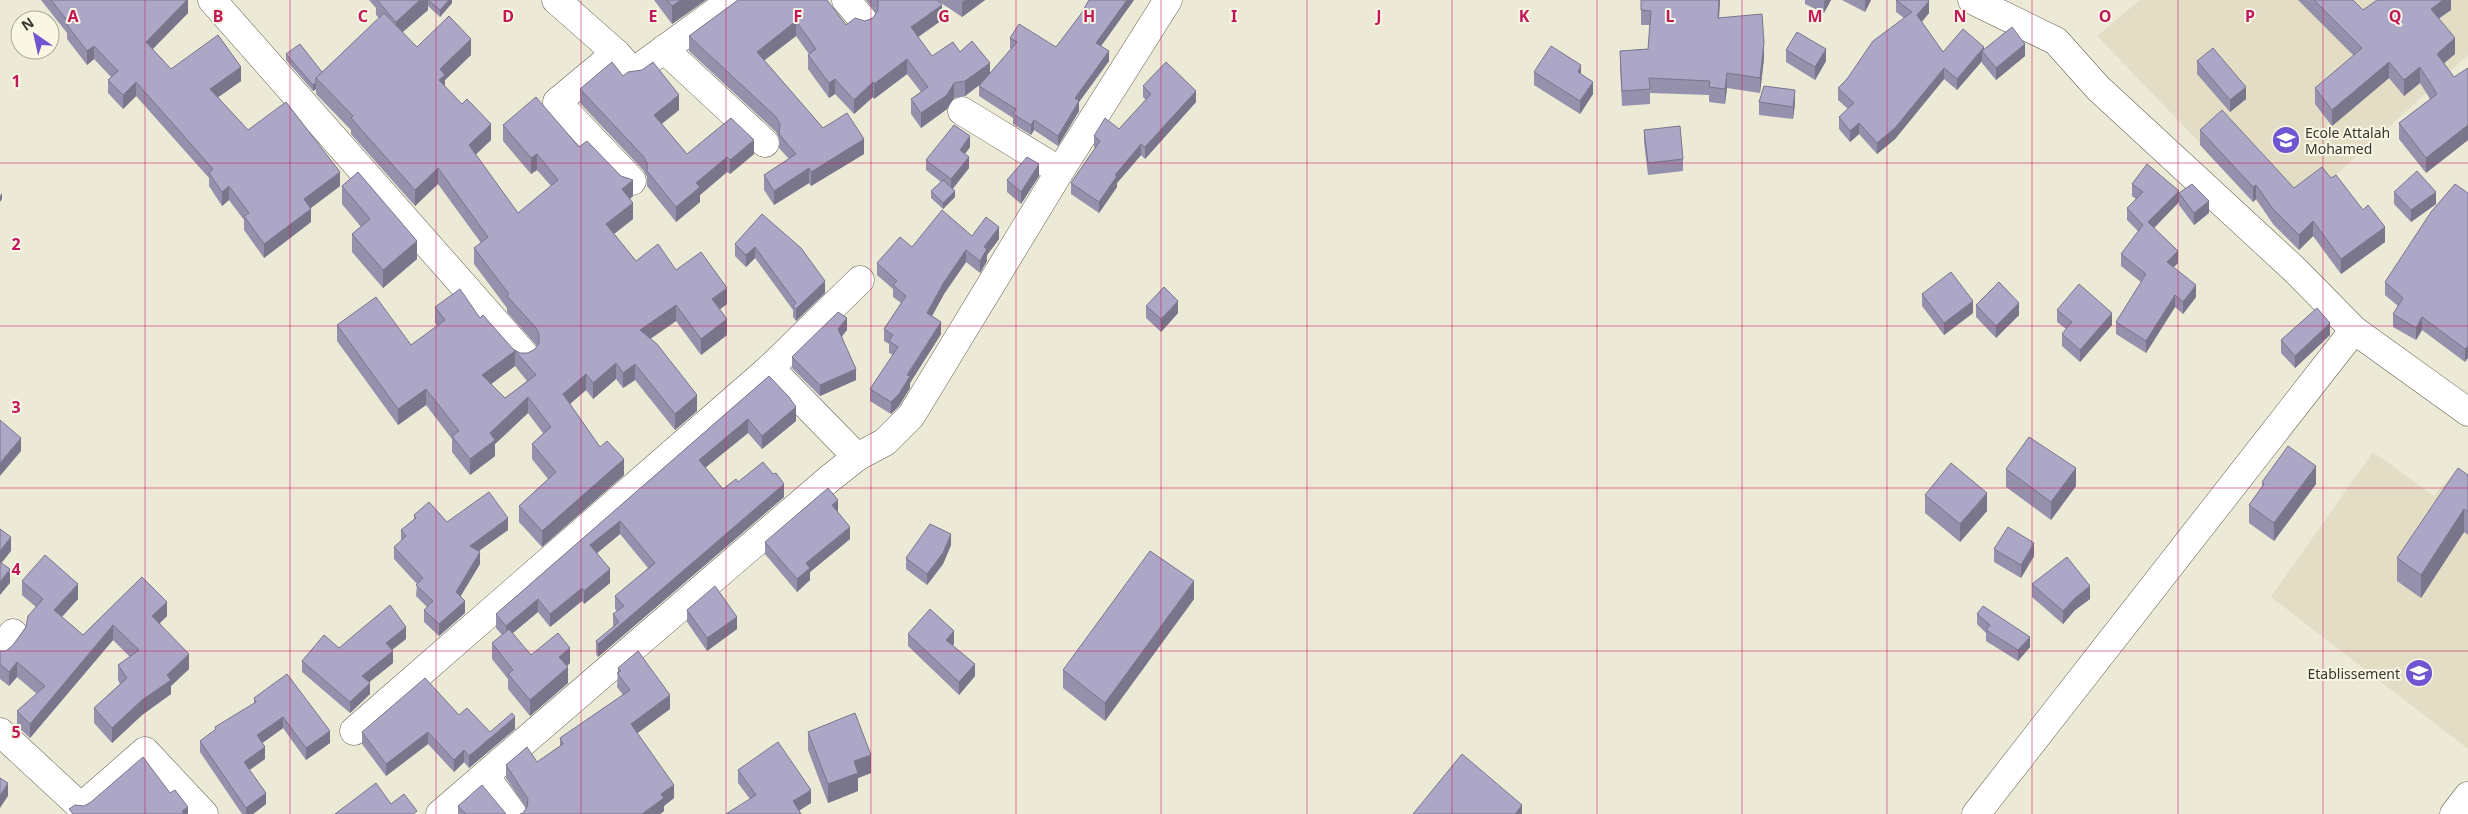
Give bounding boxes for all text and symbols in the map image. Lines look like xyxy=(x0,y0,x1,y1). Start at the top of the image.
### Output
text: A xyxy=(67,5,79,27)
text: B xyxy=(213,5,223,27)
text: C xyxy=(358,5,368,27)
text: D xyxy=(502,5,514,27)
text: E xyxy=(649,5,658,27)
text: F xyxy=(794,5,802,27)
text: G xyxy=(938,5,950,27)
text: H xyxy=(1083,5,1095,27)
text: I xyxy=(1231,5,1237,27)
text: J xyxy=(1374,5,1382,27)
text: K xyxy=(1519,5,1530,27)
text: L xyxy=(1666,5,1675,27)
text: M xyxy=(1807,5,1823,27)
text: N xyxy=(1953,5,1967,27)
text: O xyxy=(2099,5,2111,27)
text: P xyxy=(2245,5,2255,27)
text: Q xyxy=(2389,5,2401,27)
north arrow xyxy=(10,10,60,60)
text: N xyxy=(17,13,37,35)
text: 1 xyxy=(11,70,21,92)
place label: Ecole Attalah Mohamed xyxy=(2305,123,2390,158)
school or university icon: Ecole Attalah Mohamed xyxy=(2271,125,2301,155)
text: 2 xyxy=(11,233,21,255)
text: 3 xyxy=(11,396,21,418)
text: 4 xyxy=(11,558,21,580)
school or university icon: Etablissement xyxy=(2404,658,2434,688)
place label: Etablissement xyxy=(2307,664,2400,683)
text: 5 xyxy=(11,721,21,743)

